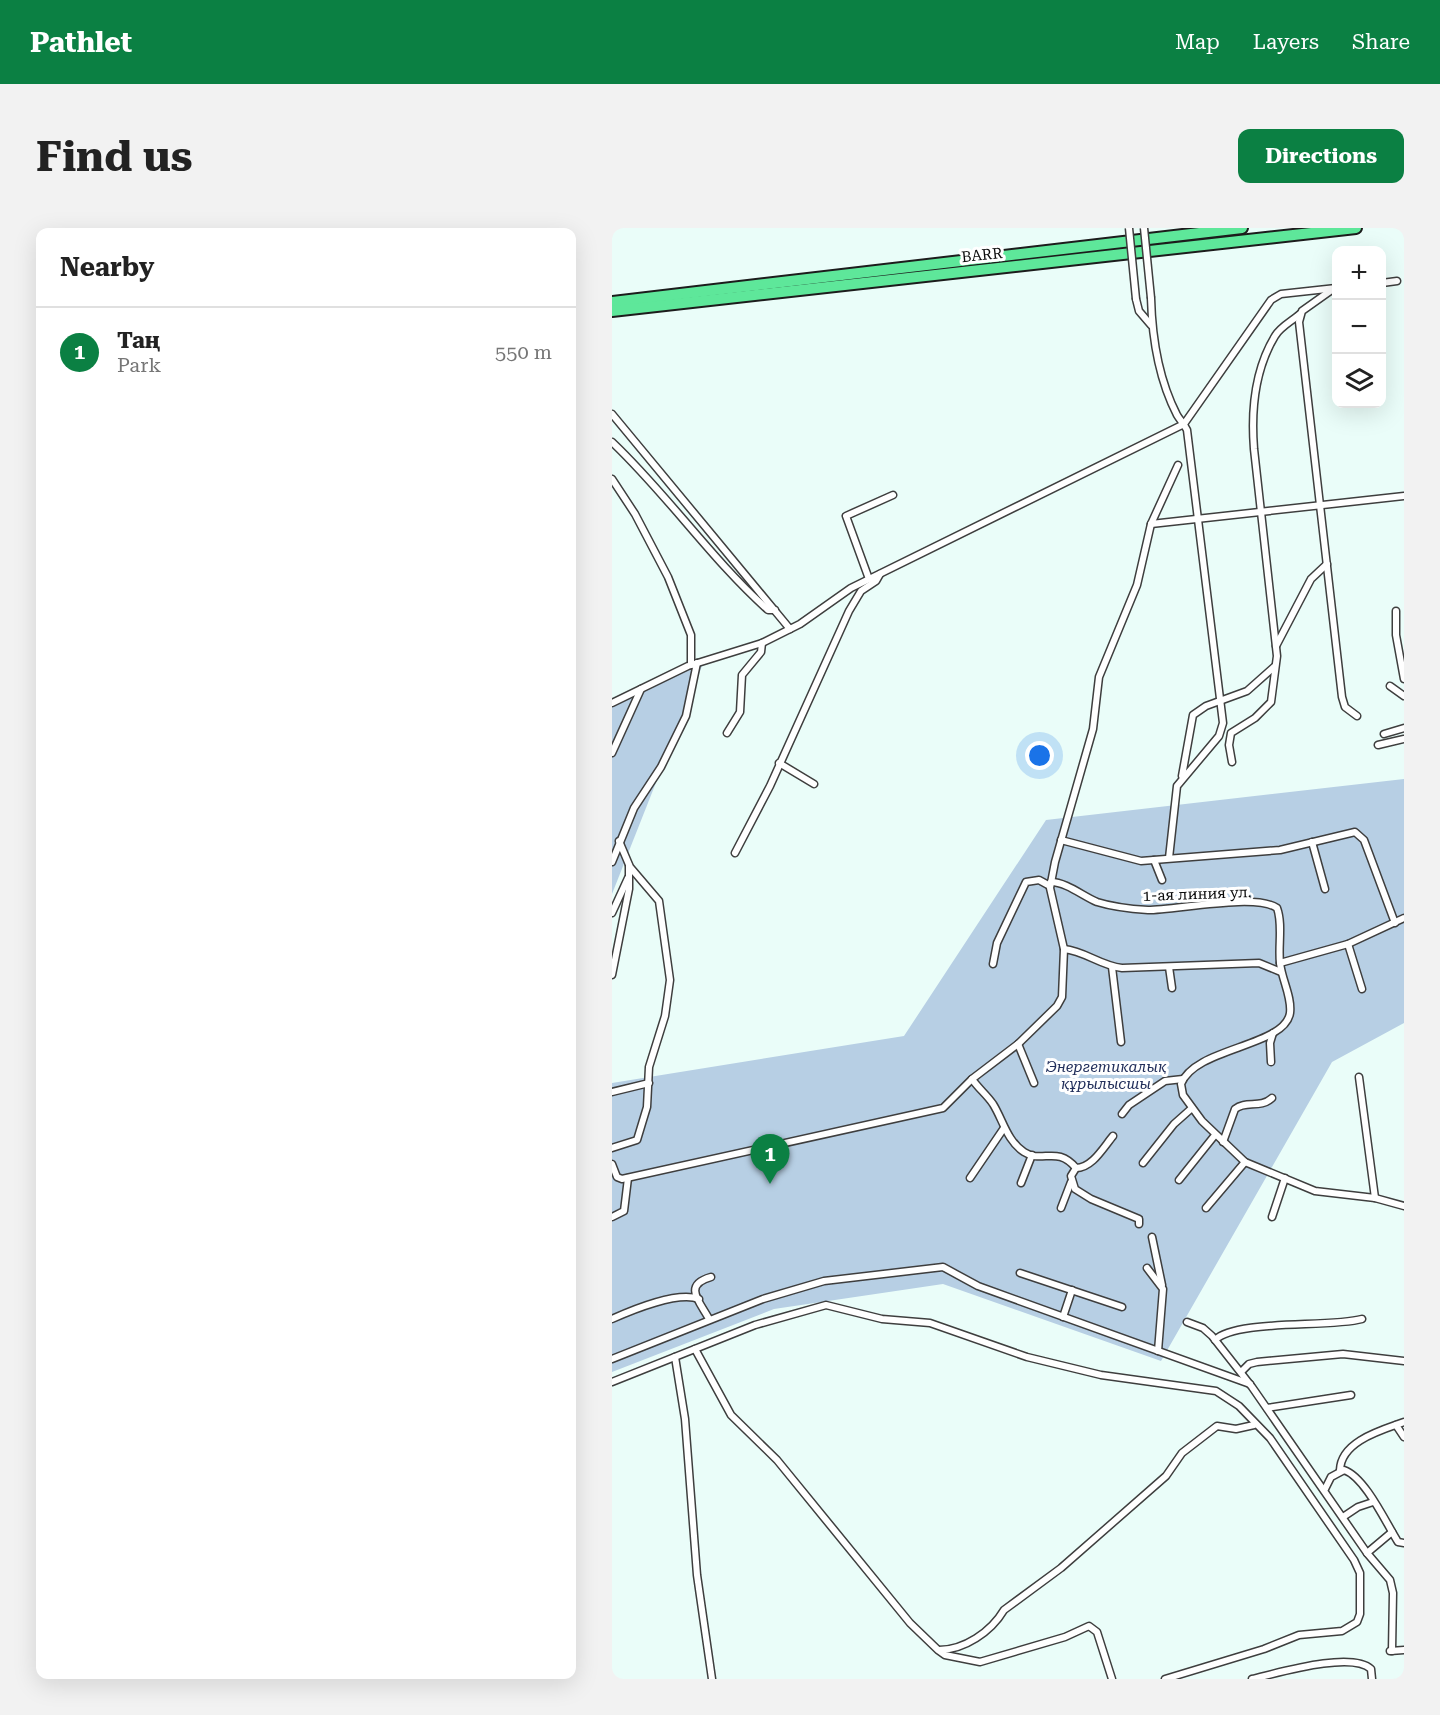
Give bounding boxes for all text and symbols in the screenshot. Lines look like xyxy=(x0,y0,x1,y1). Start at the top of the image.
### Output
text: Pathlet xyxy=(30,26,132,59)
text: Map xyxy=(1175,30,1220,54)
text: Layers xyxy=(1253,30,1319,54)
text: Share xyxy=(1352,30,1410,54)
button: Directions xyxy=(1238,129,1404,183)
text: Find us xyxy=(36,132,193,181)
street label: BARR xyxy=(961,244,1004,266)
map controls xyxy=(1332,246,1386,408)
button: + xyxy=(1332,246,1386,300)
text: Nearby xyxy=(60,252,154,282)
button: − xyxy=(1332,300,1386,354)
text: Таң xyxy=(117,328,160,353)
text: 1 xyxy=(74,340,85,364)
text: 550 m xyxy=(495,340,552,364)
text: Park xyxy=(117,353,161,377)
button: layers xyxy=(1332,354,1386,408)
your location xyxy=(1025,741,1054,770)
street label: 1-ая линия ул. xyxy=(1142,883,1252,905)
park label: Энергетикалық құрылысшы xyxy=(1046,1058,1167,1093)
pin: 1 xyxy=(750,1134,790,1184)

